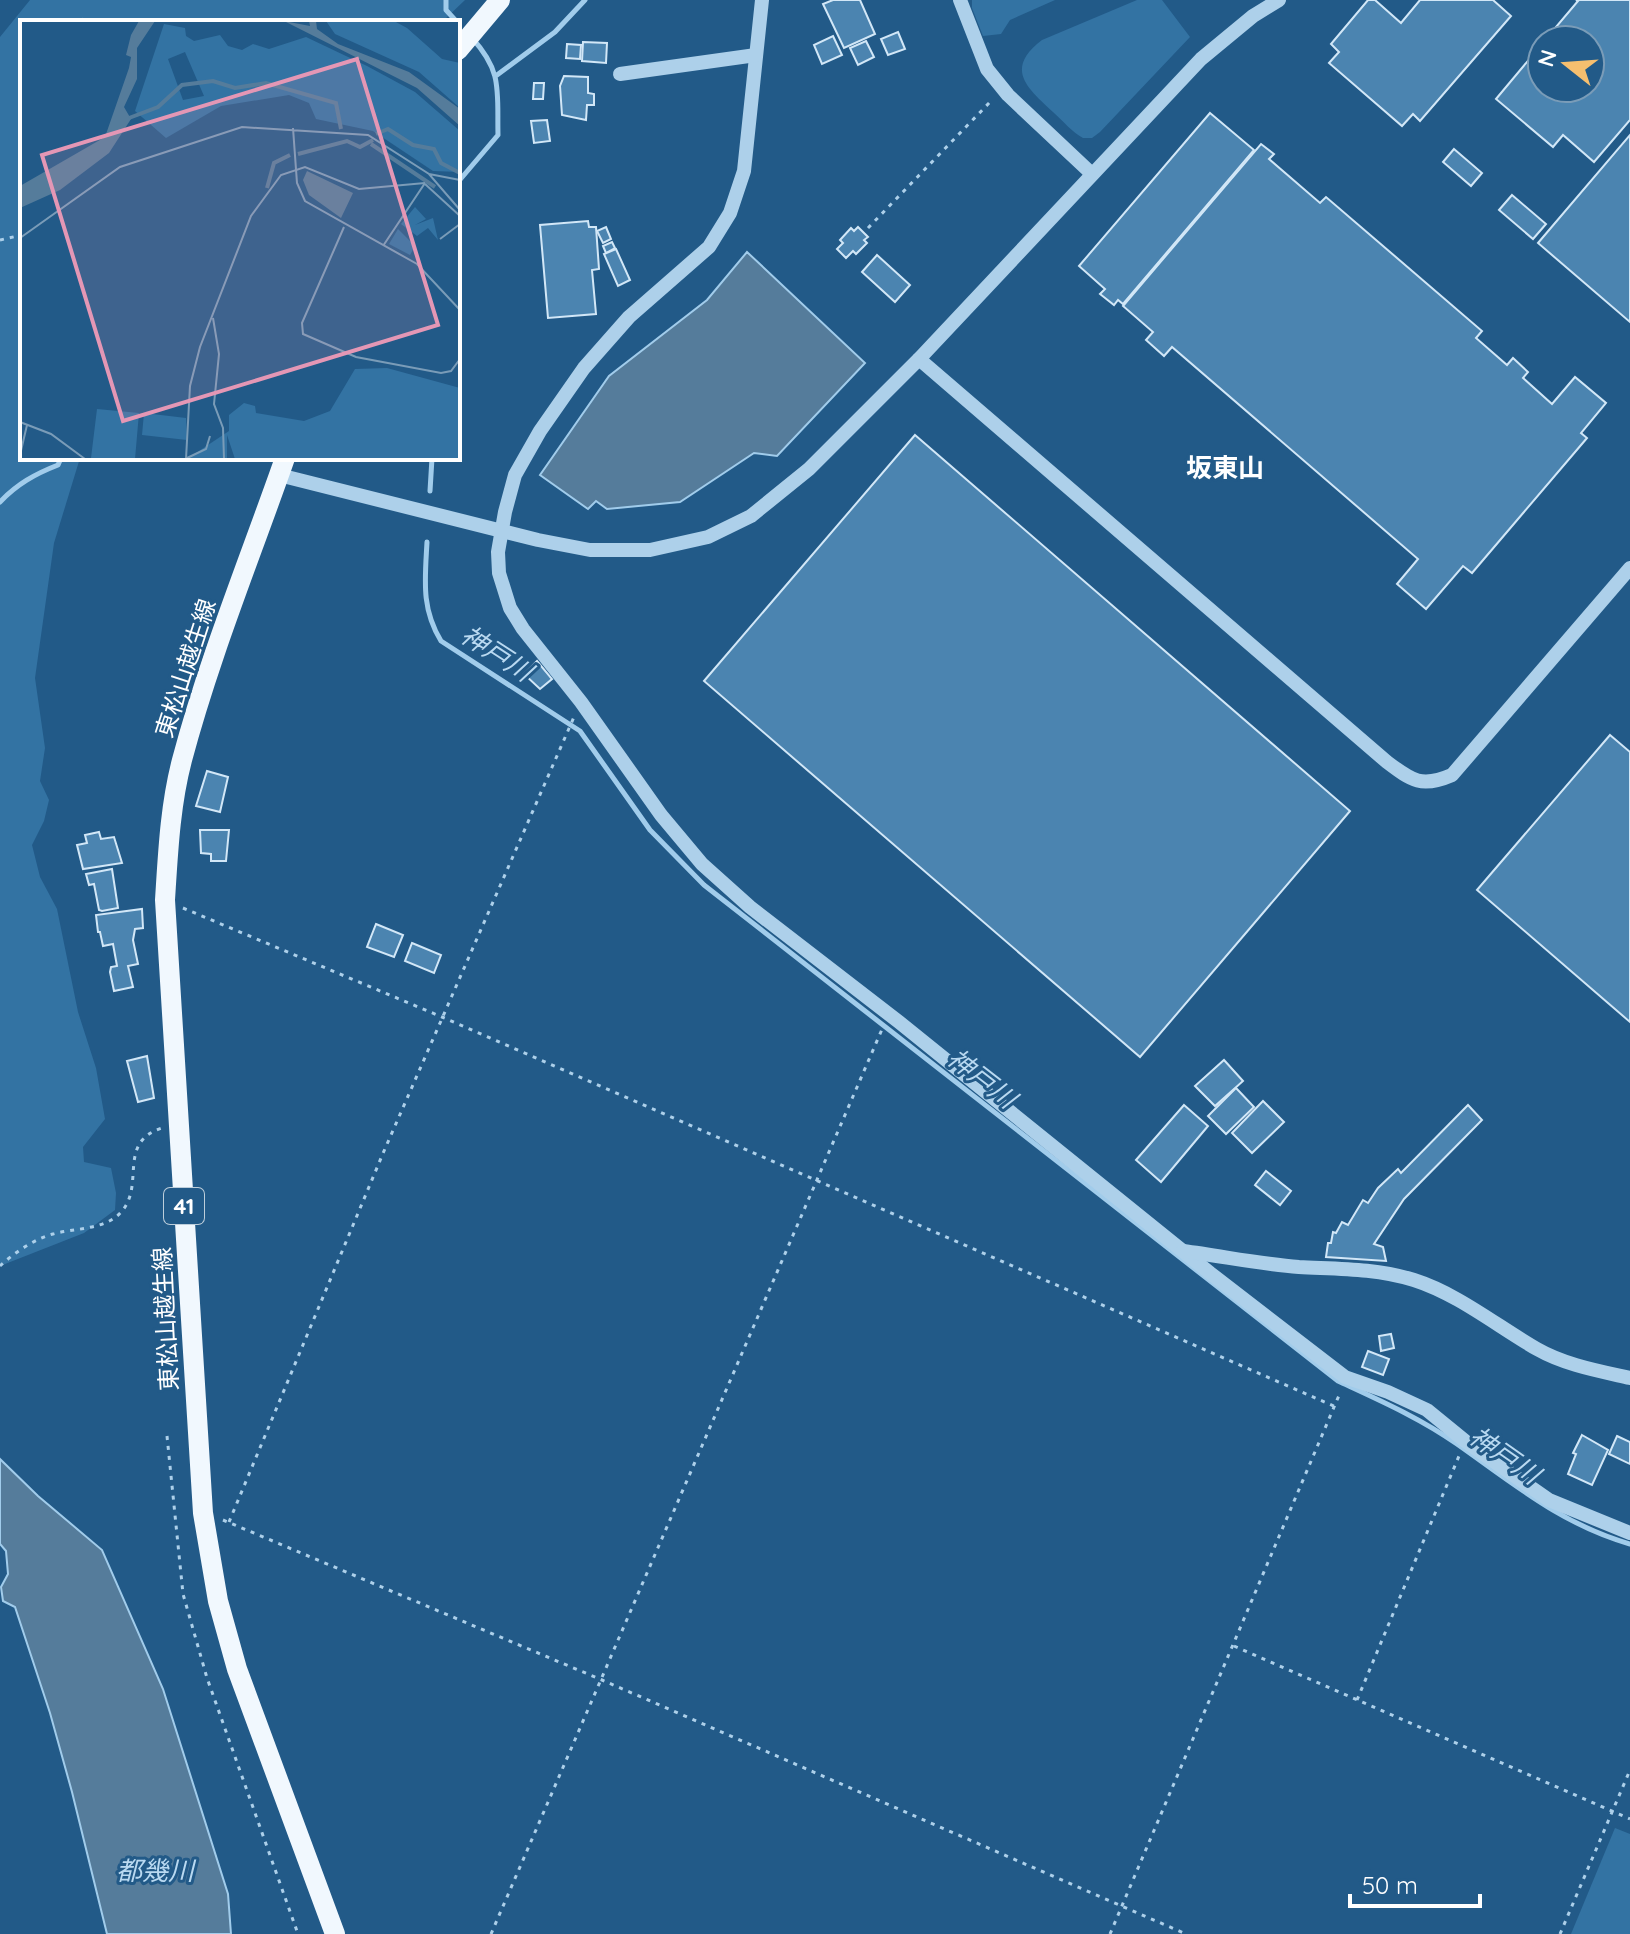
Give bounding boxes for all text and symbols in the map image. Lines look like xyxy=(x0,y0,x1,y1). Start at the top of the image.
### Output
inset map xyxy=(20,20,460,460)
north arrow xyxy=(1526,24,1606,104)
text: N xyxy=(1531,46,1563,70)
district label: 坂東山 xyxy=(1186,451,1264,484)
street label: 東松山越生線 xyxy=(148,595,222,741)
water label: 神戸川 xyxy=(455,618,541,690)
water label: 神戸川 xyxy=(941,1041,1025,1117)
road number: 41 xyxy=(164,1188,204,1224)
street label: 東松山越生線 xyxy=(146,1246,184,1392)
water label: 神戸川 xyxy=(1464,1419,1549,1493)
water label: 都幾川 xyxy=(116,1854,197,1887)
scale bar xyxy=(1350,1858,1480,1908)
text: 50 m xyxy=(1362,1870,1418,1900)

